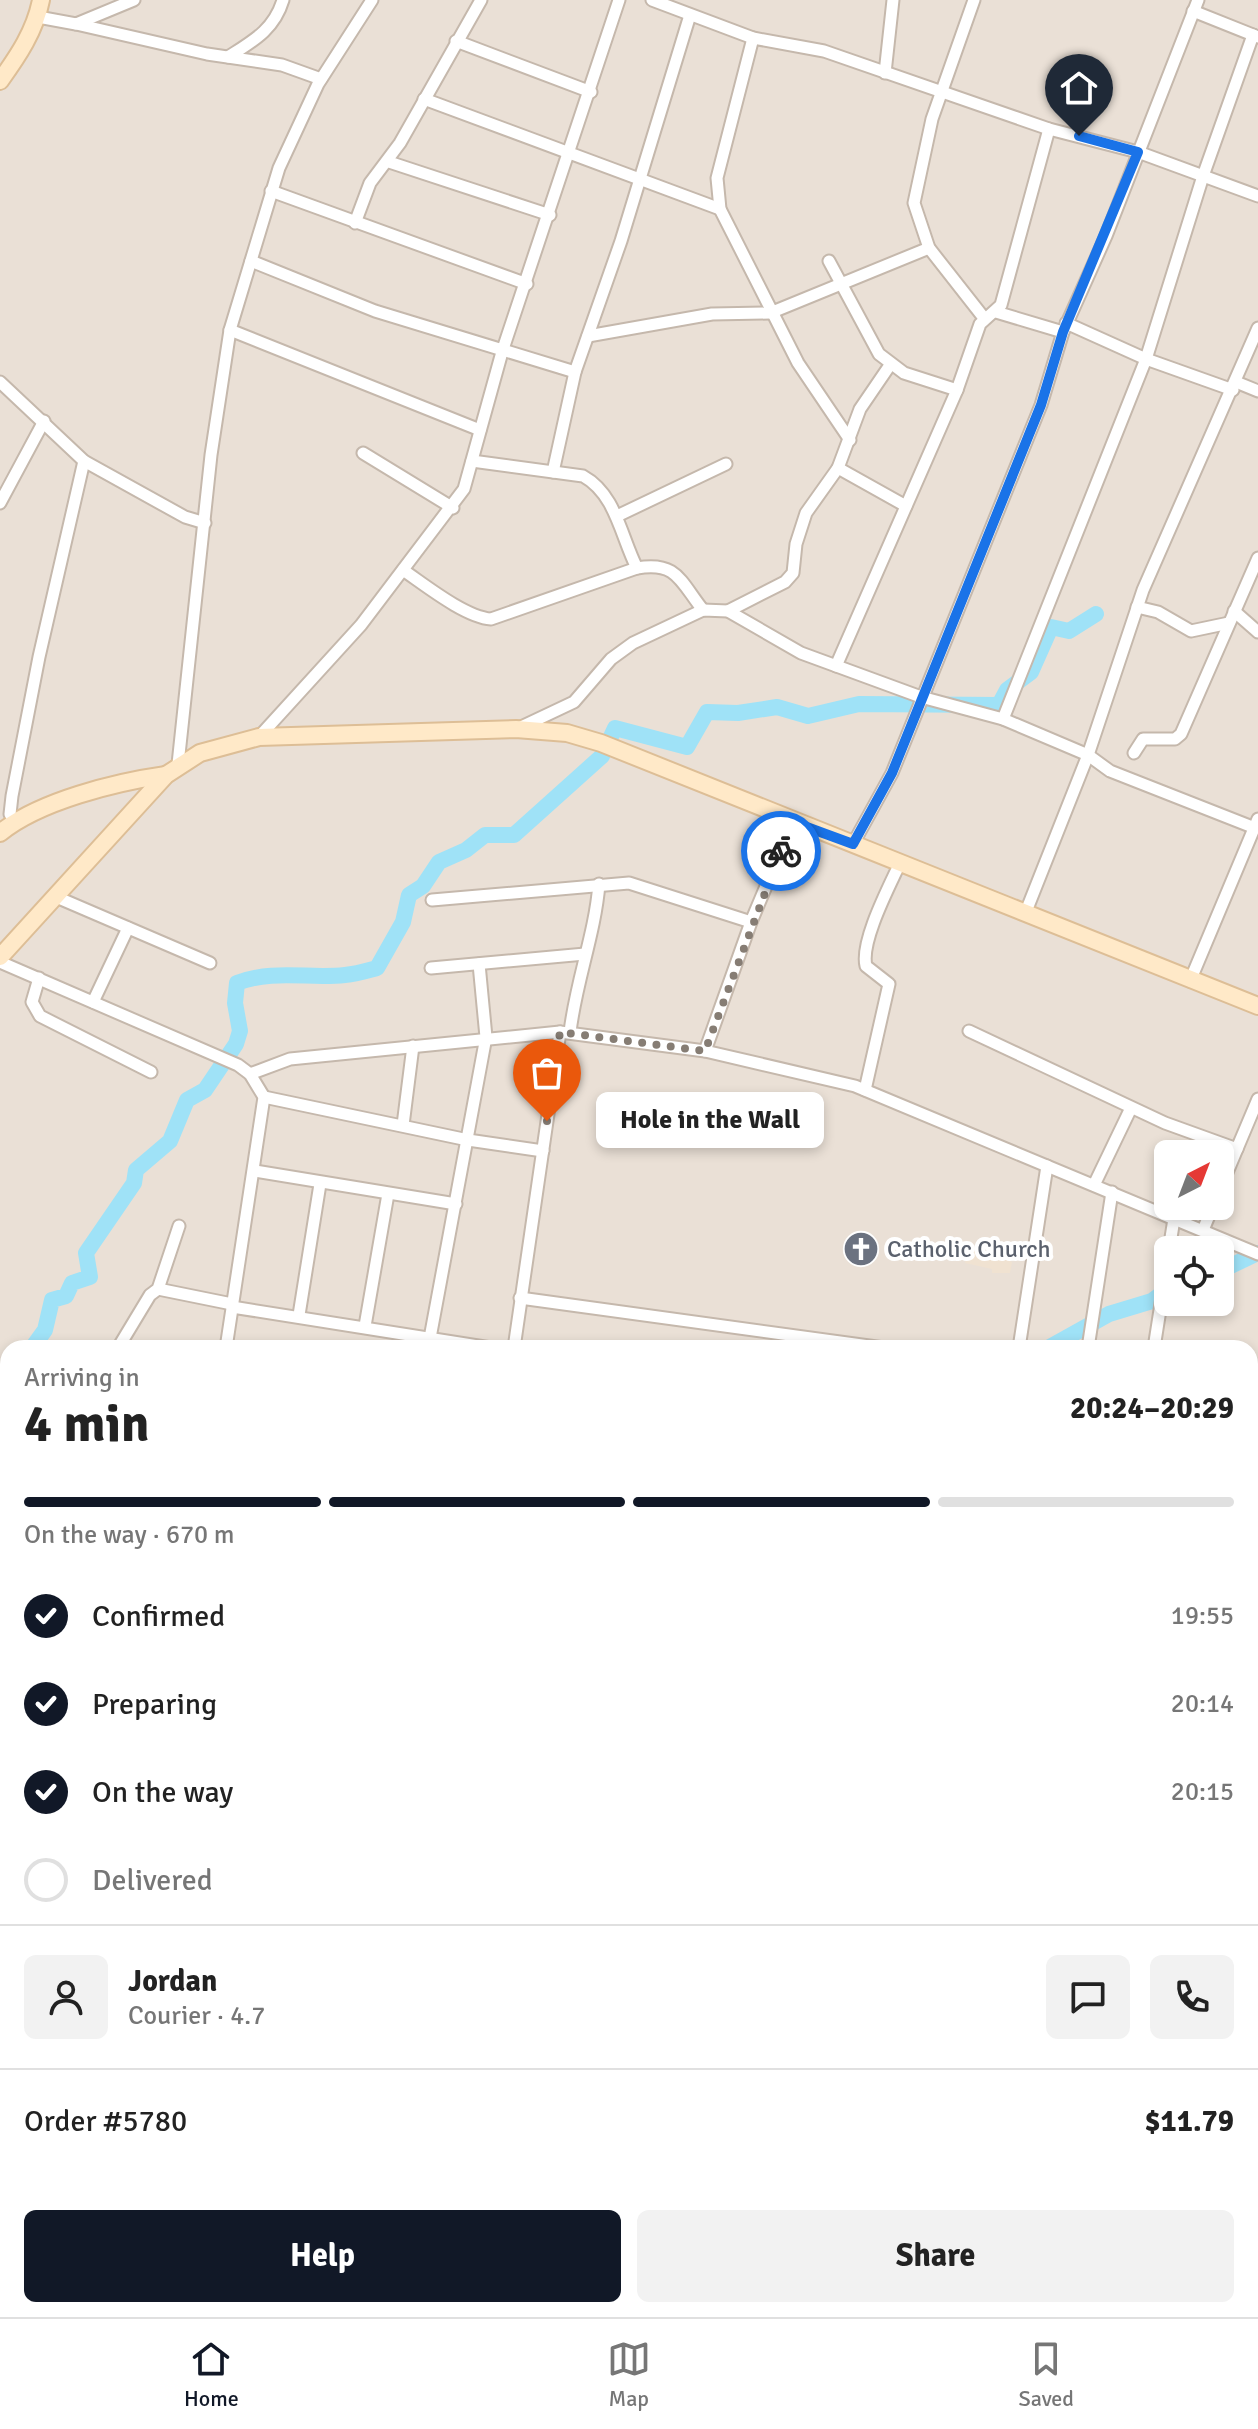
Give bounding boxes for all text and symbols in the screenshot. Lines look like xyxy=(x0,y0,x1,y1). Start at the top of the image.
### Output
pin xyxy=(1045,54,1113,136)
icon: home xyxy=(1057,66,1101,110)
courier xyxy=(741,811,821,891)
icon: bike xyxy=(759,829,803,873)
pin xyxy=(513,1039,581,1121)
icon: bag xyxy=(525,1051,569,1095)
callout: Hole in the Wall xyxy=(595,1093,823,1149)
text: Hole in the Wall xyxy=(620,1104,800,1136)
north arrow xyxy=(1154,1140,1234,1220)
map controls xyxy=(1154,1140,1234,1316)
church icon: Catholic Church xyxy=(842,1230,880,1268)
place label: Catholic Church xyxy=(887,1234,1051,1264)
button: locate xyxy=(1154,1236,1234,1316)
text: Arriving in xyxy=(24,1362,140,1394)
text: 20:24–20:29 xyxy=(1070,1390,1234,1427)
text: 4 min xyxy=(24,1392,150,1456)
text: On the way · 670 m xyxy=(24,1519,234,1551)
icon: check xyxy=(24,1594,68,1638)
text: Confirmed xyxy=(92,1598,225,1635)
text: 19:55 xyxy=(1171,1600,1234,1632)
icon: check xyxy=(24,1682,68,1726)
text: Preparing xyxy=(92,1686,217,1723)
text: 20:14 xyxy=(1171,1688,1234,1720)
icon: check xyxy=(24,1770,68,1814)
text: On the way xyxy=(92,1774,233,1811)
text: 20:15 xyxy=(1171,1776,1234,1808)
text: Delivered xyxy=(92,1862,213,1899)
button: person xyxy=(24,1955,108,2039)
button: chat xyxy=(1046,1955,1130,2039)
button: phone xyxy=(1150,1955,1234,2039)
text: Jordan xyxy=(128,1963,217,2000)
text: Courier · 4.7 xyxy=(128,2000,265,2032)
text: Order #5780 xyxy=(24,2103,187,2140)
text: $11.79 xyxy=(1144,2103,1234,2140)
button: Help xyxy=(24,2210,621,2302)
button: Share xyxy=(637,2210,1234,2302)
tab: Home xyxy=(184,2337,239,2412)
tab: Map xyxy=(607,2337,651,2412)
tab: Saved xyxy=(1019,2337,1074,2412)

